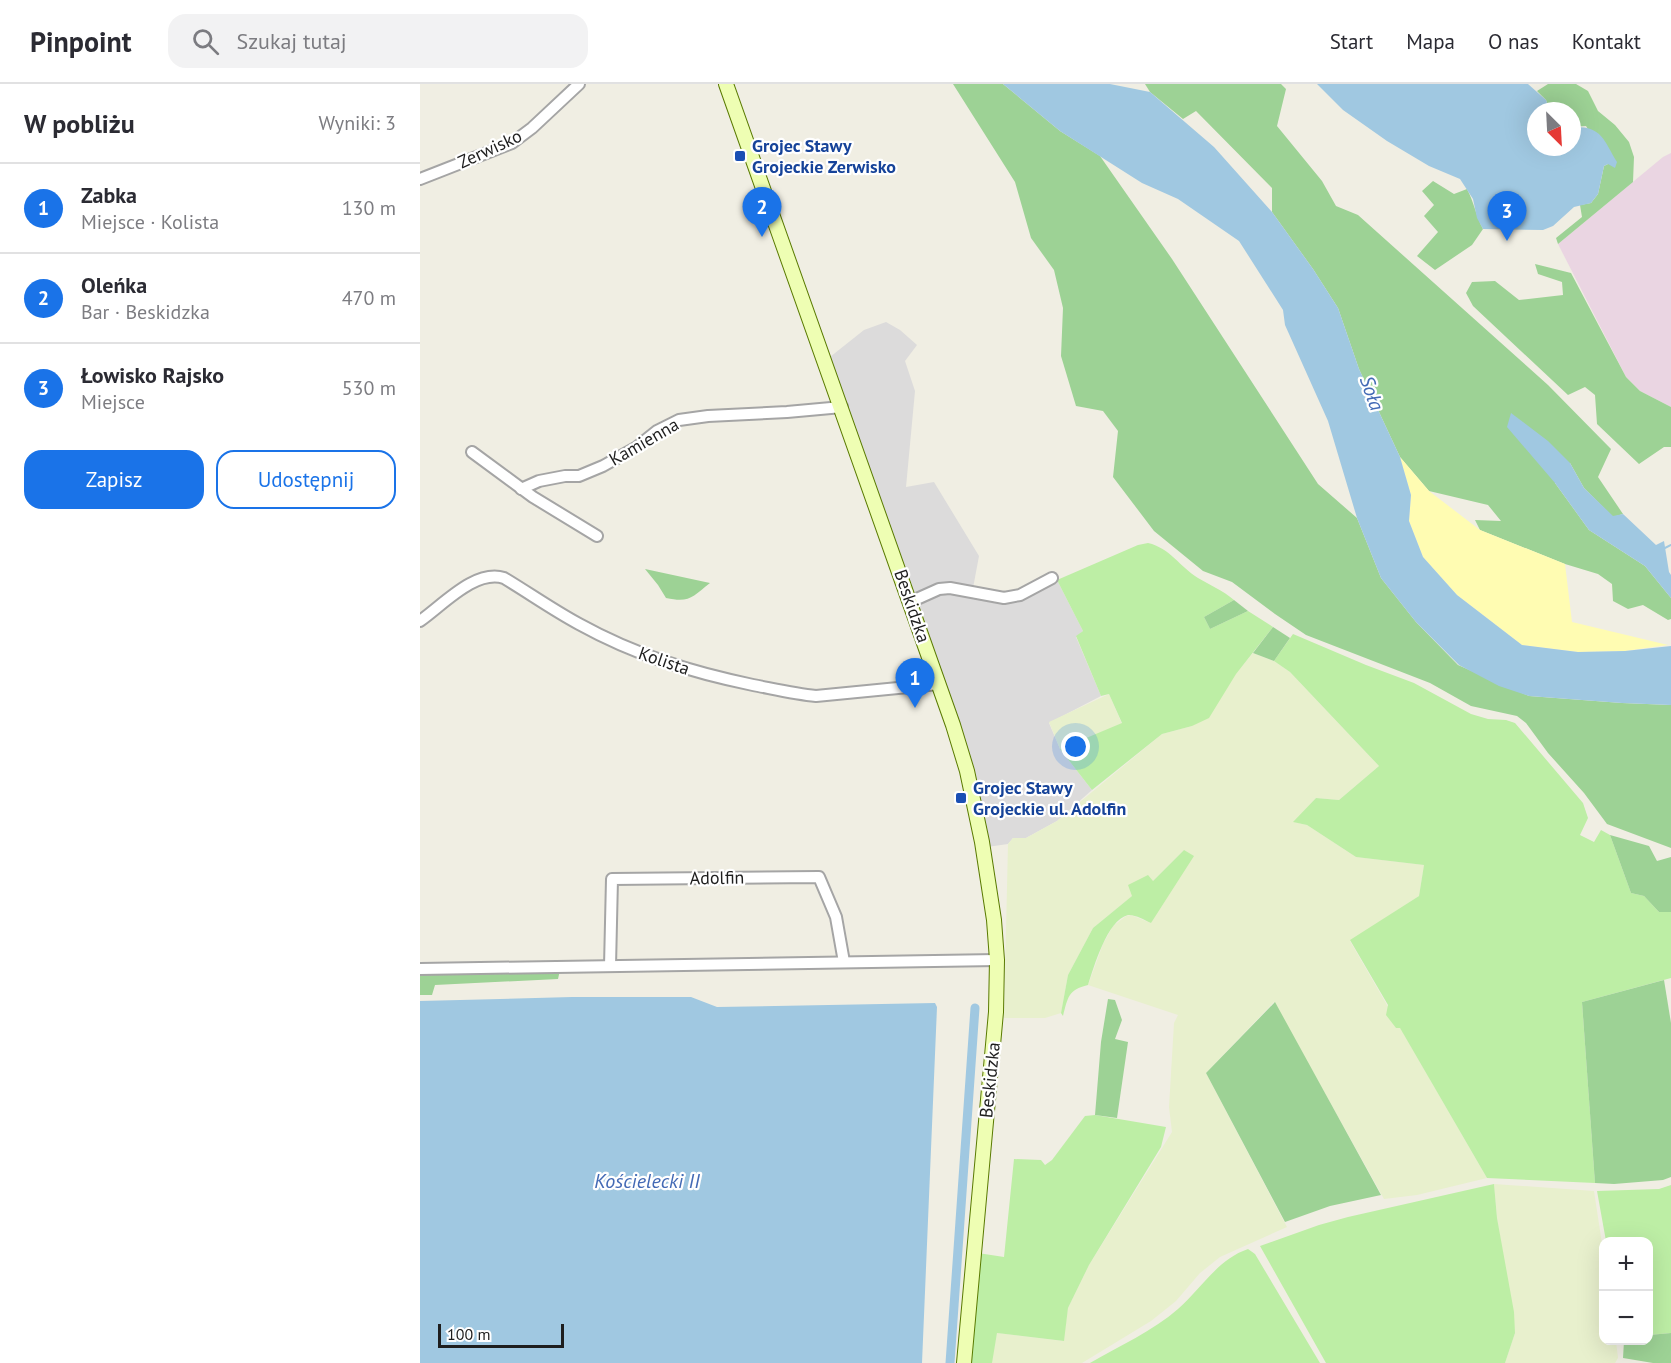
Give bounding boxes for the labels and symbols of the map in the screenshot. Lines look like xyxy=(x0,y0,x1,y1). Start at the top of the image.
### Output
north arrow xyxy=(1527,102,1581,156)
street label: Zerwisko xyxy=(454,124,525,173)
place label: Grojec Stawy Grojeckie Zerwisko xyxy=(752,134,896,178)
marker: Grojec Stawy Grojeckie Zerwisko xyxy=(733,149,747,163)
pin: 2 xyxy=(742,188,782,237)
pin: 3 xyxy=(1488,192,1526,241)
water label: Soła xyxy=(1354,372,1390,414)
street label: Kamienna xyxy=(605,412,683,471)
street label: Beskidzka xyxy=(889,566,936,645)
street label: Kolista xyxy=(636,641,693,680)
pin: 1 xyxy=(896,658,934,708)
your location xyxy=(1061,732,1090,761)
place label: Grojec Stawy Grojeckie ul. Adolfin xyxy=(973,776,1126,820)
marker: Grojec Stawy Grojeckie ul. Adolfin xyxy=(954,791,968,805)
street label: Adolfin xyxy=(689,866,745,889)
street label: Beskidzka xyxy=(974,1041,1005,1119)
water label: Kościelecki II xyxy=(594,1168,700,1194)
scale bar xyxy=(438,1321,564,1348)

